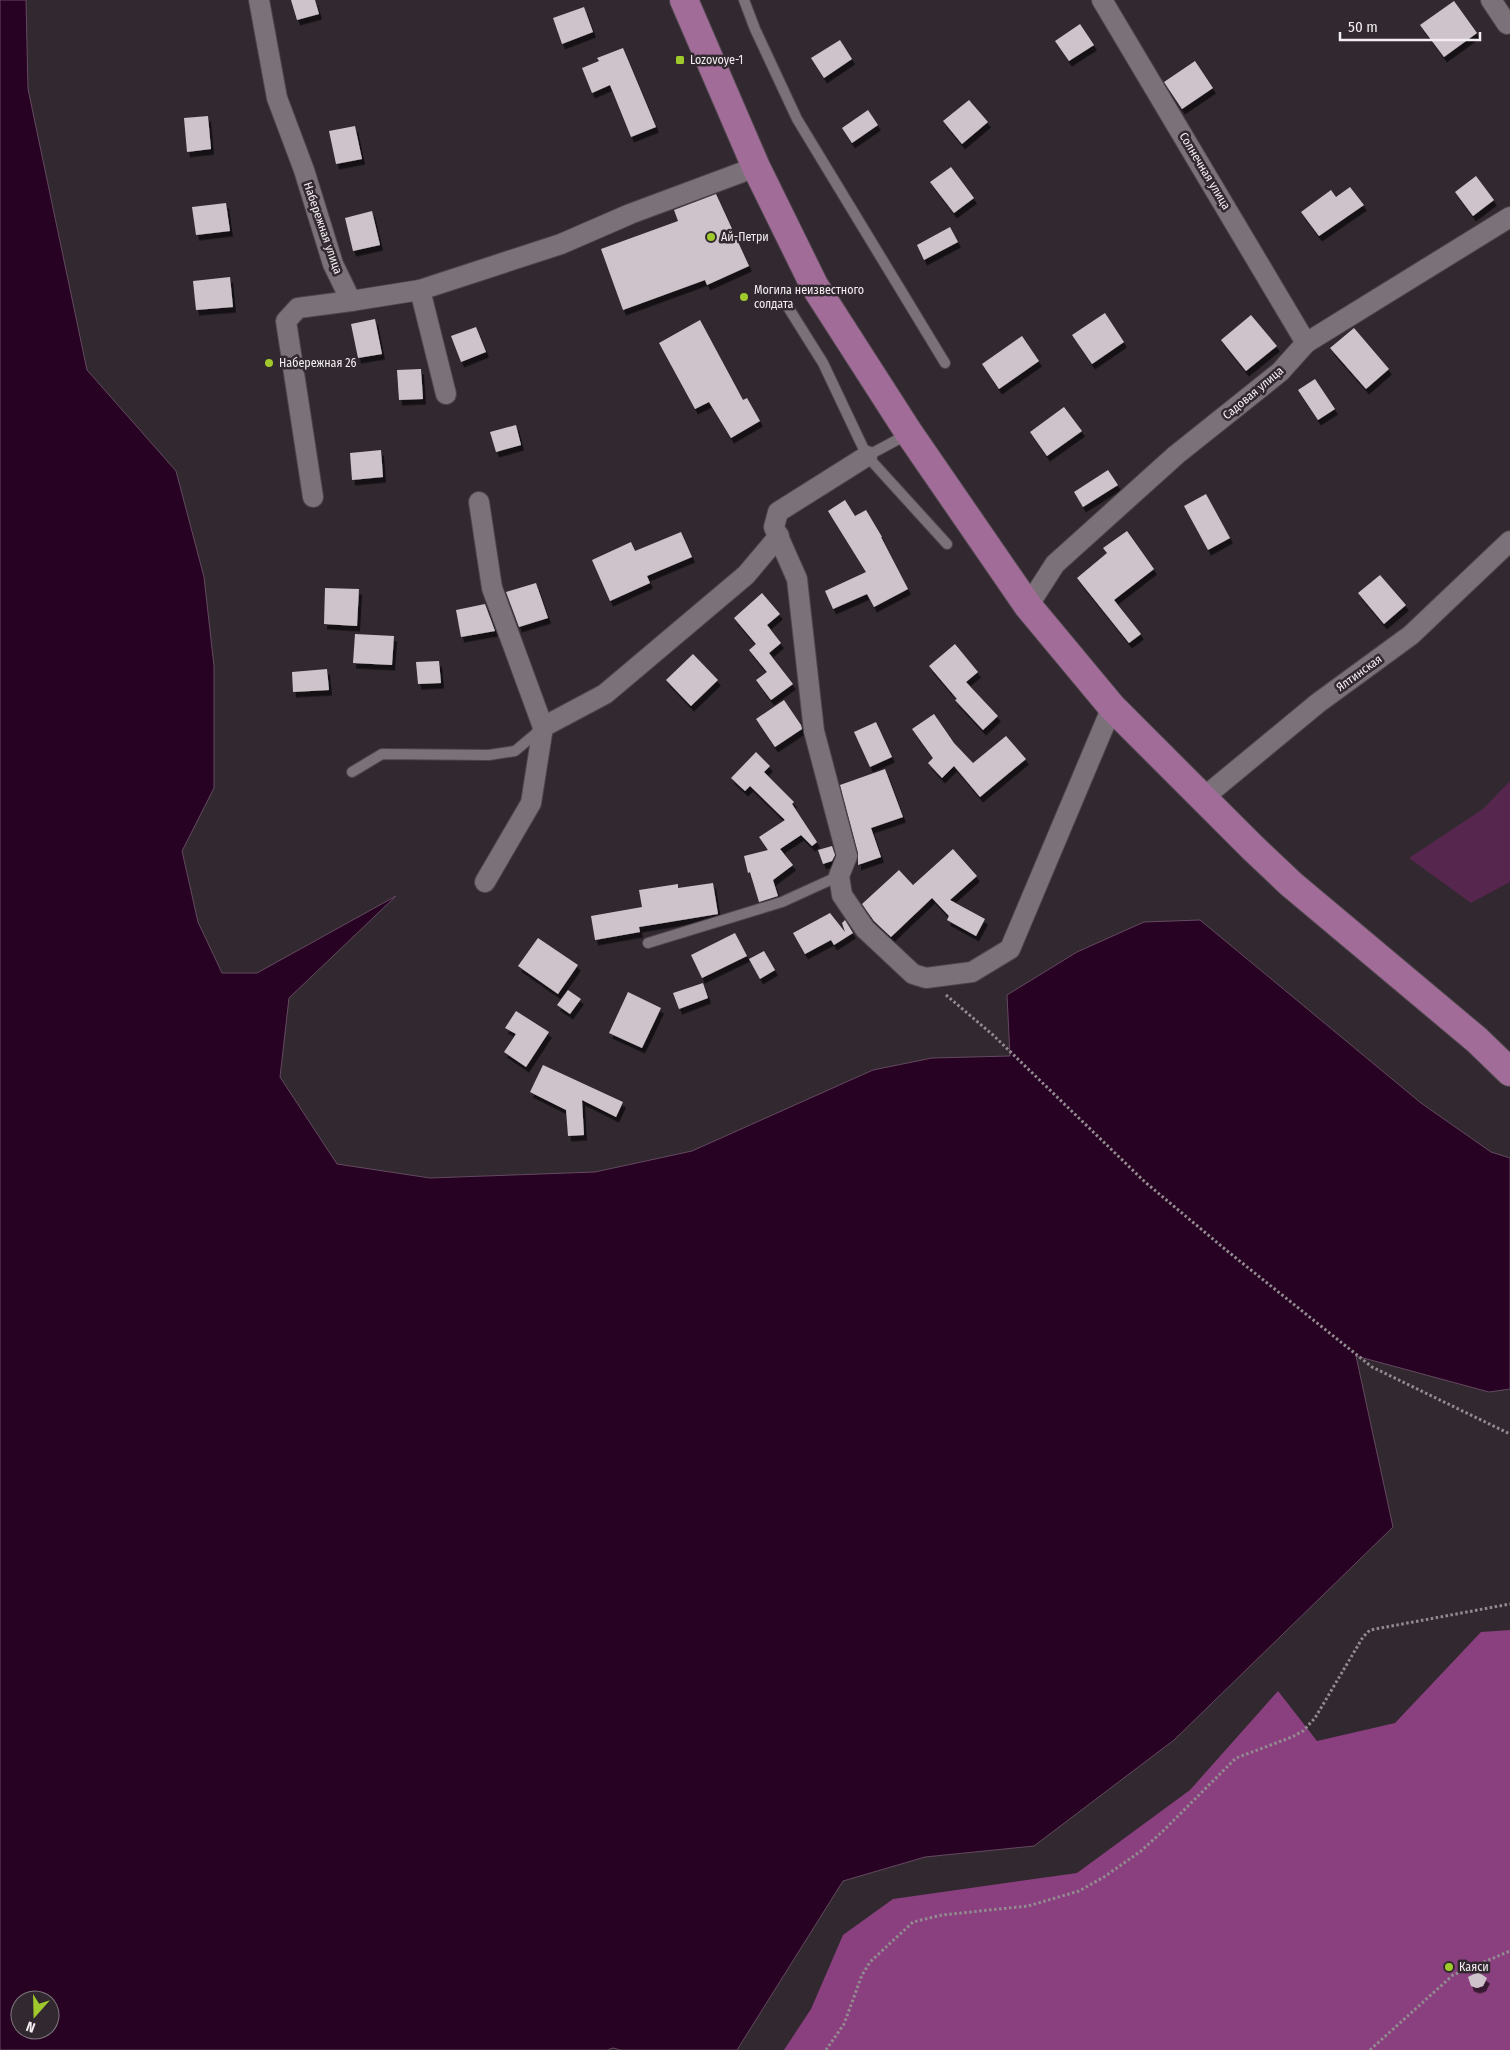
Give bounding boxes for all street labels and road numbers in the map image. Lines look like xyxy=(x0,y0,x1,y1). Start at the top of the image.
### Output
street label: Солнечная улица xyxy=(1176,130,1234,212)
street label: Набережная улица xyxy=(301,180,345,276)
street label: Садовая улица xyxy=(1220,364,1286,422)
street label: Ялтинская xyxy=(1333,652,1385,694)

